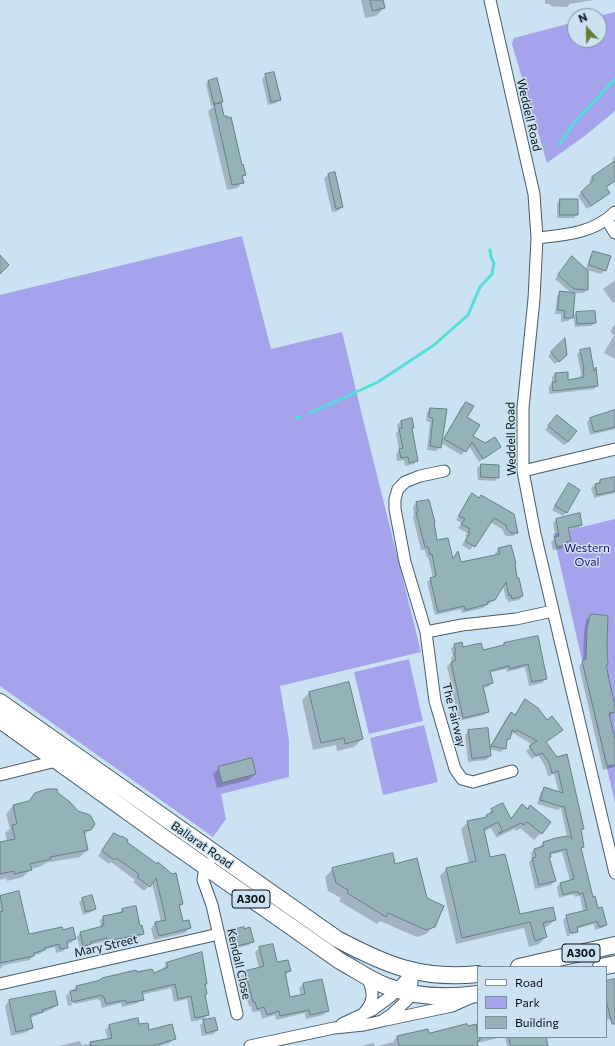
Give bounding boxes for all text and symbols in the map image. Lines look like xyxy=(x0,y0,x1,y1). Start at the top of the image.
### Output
north arrow xyxy=(567,8,607,48)
text: N xyxy=(576,10,589,25)
street label: Weddell Road xyxy=(514,77,544,153)
street label: Weddell Road xyxy=(503,402,519,476)
park label: Western Oval xyxy=(564,541,610,569)
street label: The Fairway xyxy=(439,681,469,749)
street label: Ballarat Road xyxy=(168,818,236,872)
road number: A300 xyxy=(232,890,270,908)
street label: Kendall Close xyxy=(224,927,254,1001)
street label: Mary Street xyxy=(73,932,139,960)
road number: A300 xyxy=(562,944,600,962)
legend xyxy=(477,966,607,1038)
text: Road xyxy=(515,975,543,989)
text: Park xyxy=(515,995,540,1009)
text: Building xyxy=(515,1015,559,1029)

